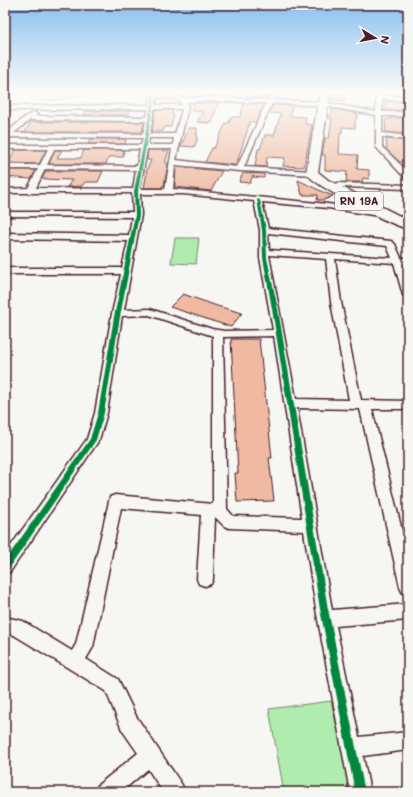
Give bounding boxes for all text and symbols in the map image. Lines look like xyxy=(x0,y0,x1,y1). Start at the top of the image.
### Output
north arrow xyxy=(355,18,395,58)
text: N xyxy=(377,34,393,45)
road number: RN 19A xyxy=(335,192,383,210)

